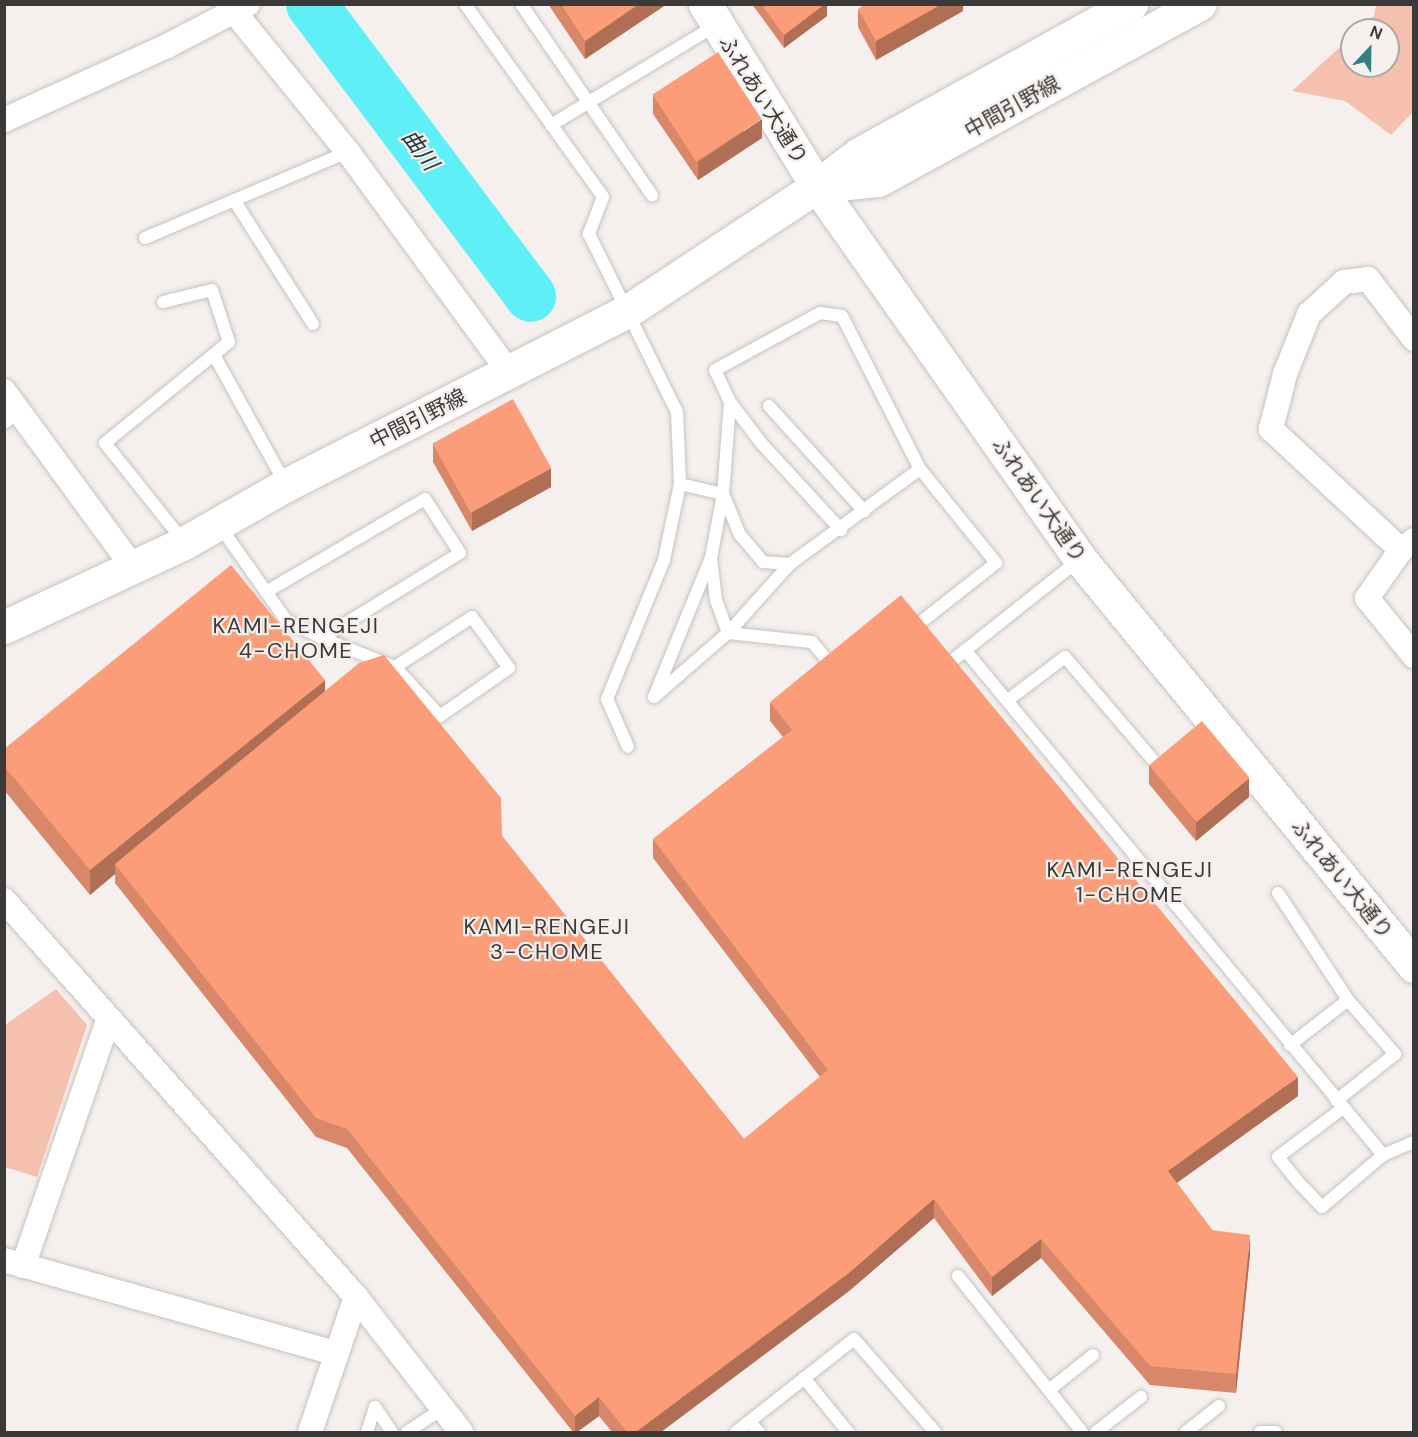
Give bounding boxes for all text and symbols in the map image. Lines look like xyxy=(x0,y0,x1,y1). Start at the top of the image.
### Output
north arrow xyxy=(1340,18,1400,78)
text: N xyxy=(1367,21,1386,45)
street label: ふれあい大通り xyxy=(713,31,813,169)
street label: 中間引野線 xyxy=(960,71,1064,143)
water label: 曲川 xyxy=(396,124,444,176)
street label: 中間引野線 xyxy=(366,384,470,454)
street label: ふれあい大通り xyxy=(987,433,1091,567)
district label: KAMI-RENGEJI 4-CHOME xyxy=(213,612,379,664)
street label: ふれあい大通り xyxy=(1286,814,1398,944)
district label: KAMI-RENGEJI 1-CHOME xyxy=(1047,856,1213,908)
district label: KAMI-RENGEJI 3-CHOME xyxy=(464,913,630,964)

